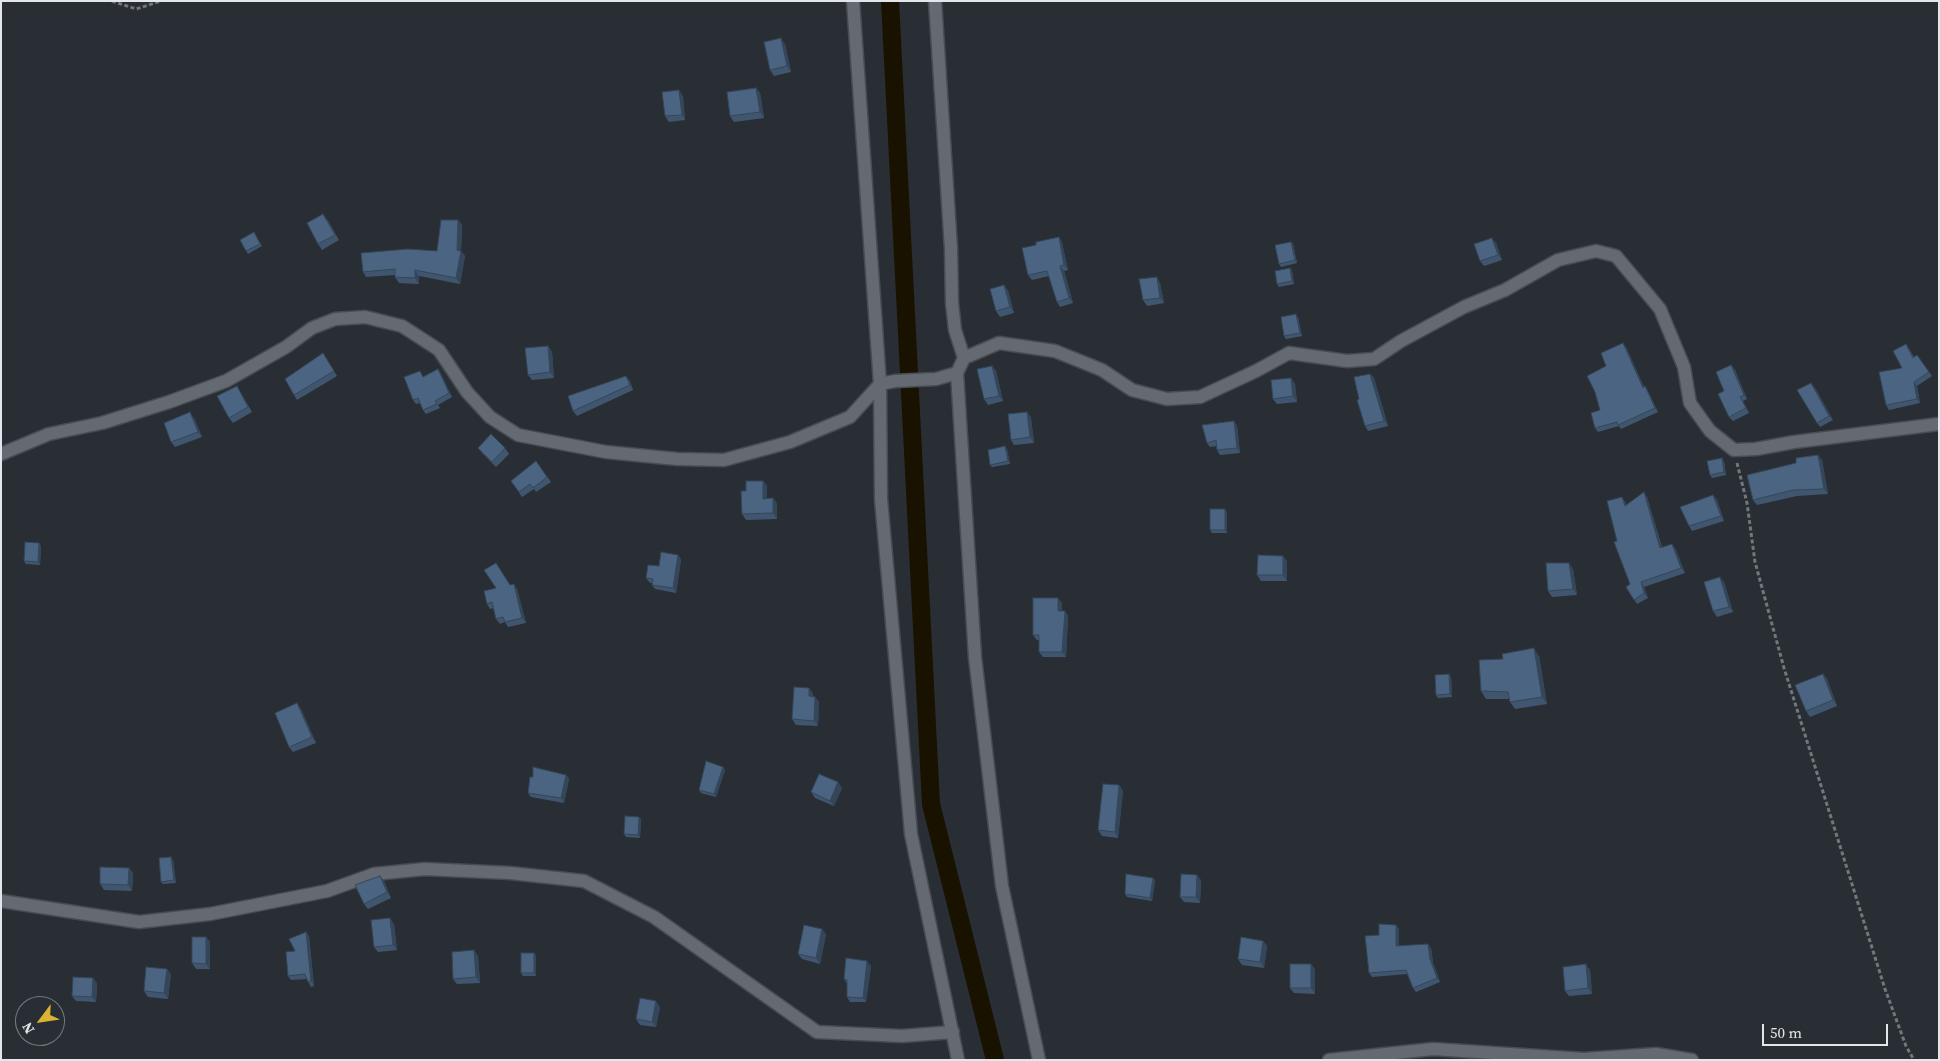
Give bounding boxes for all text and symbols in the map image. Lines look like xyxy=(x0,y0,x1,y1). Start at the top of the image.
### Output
north arrow xyxy=(15,996,65,1046)
scale bar xyxy=(1765,1014,1891,1046)
text: N xyxy=(17,1019,39,1038)
text: 50 m xyxy=(1770,1022,1802,1043)

